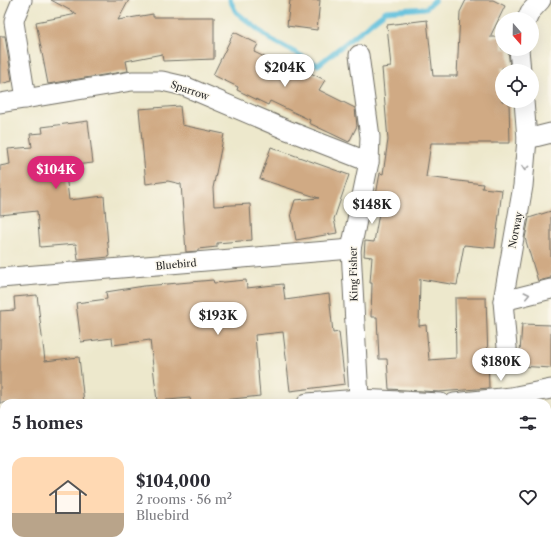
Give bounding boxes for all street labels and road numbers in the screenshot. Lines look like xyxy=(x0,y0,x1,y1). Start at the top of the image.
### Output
street label: Sparrow xyxy=(169,78,211,103)
street label: Norway xyxy=(506,210,525,249)
street label: King Fisher xyxy=(347,246,360,302)
street label: Bluebird xyxy=(155,256,197,273)

